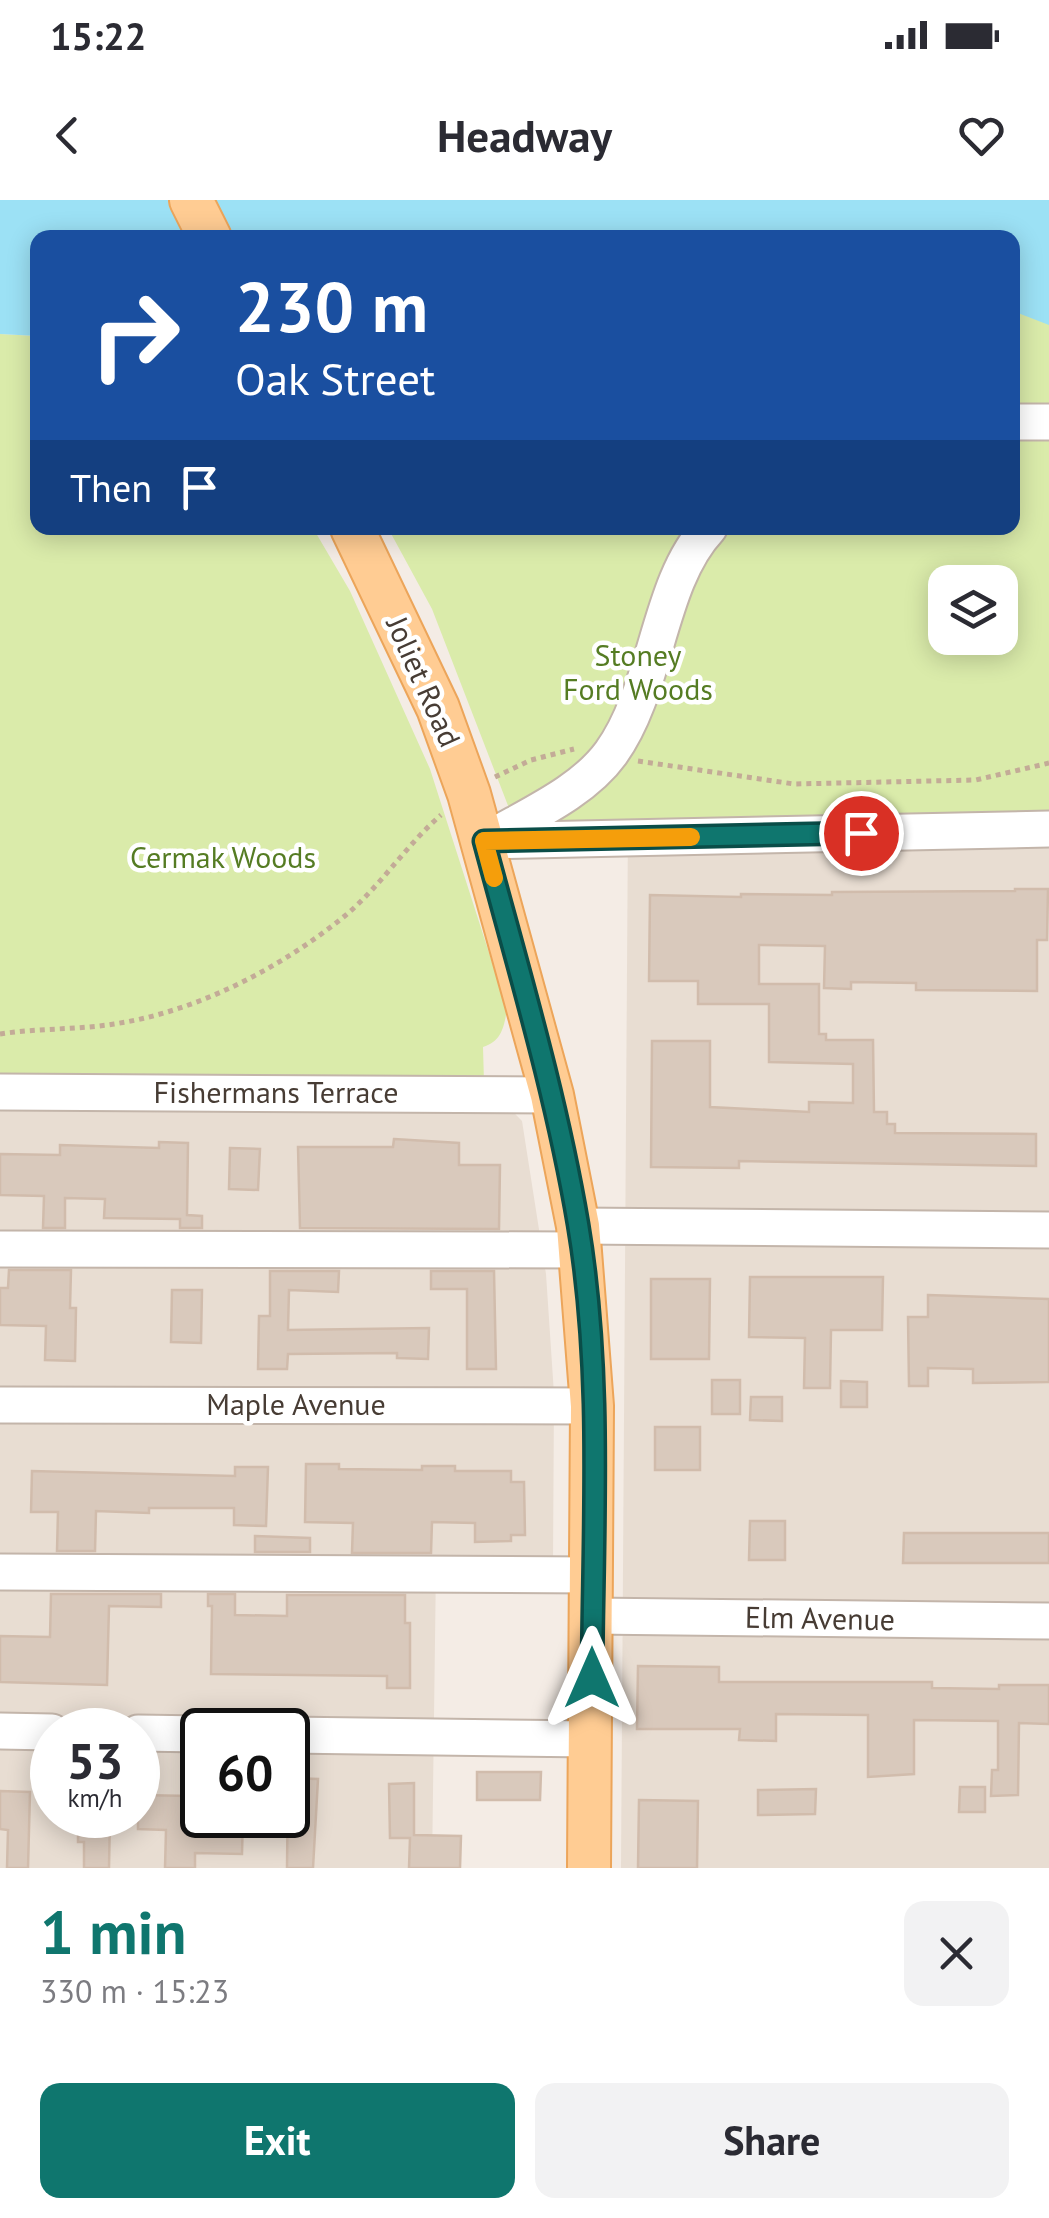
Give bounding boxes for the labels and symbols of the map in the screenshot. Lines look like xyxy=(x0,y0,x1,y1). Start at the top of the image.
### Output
street label: Joliet Road xyxy=(378,608,470,753)
park label: Stoney Ford Woods xyxy=(563,635,713,708)
pin xyxy=(819,791,904,876)
park label: Cermak Woods xyxy=(130,837,316,876)
street label: Fishermans Terrace xyxy=(154,1072,398,1111)
street label: Maple Avenue xyxy=(206,1384,386,1423)
street label: Elm Avenue xyxy=(745,1597,895,1638)
position arrow xyxy=(540,1626,644,1730)
speed limit sign: 60 xyxy=(180,1708,310,1838)

